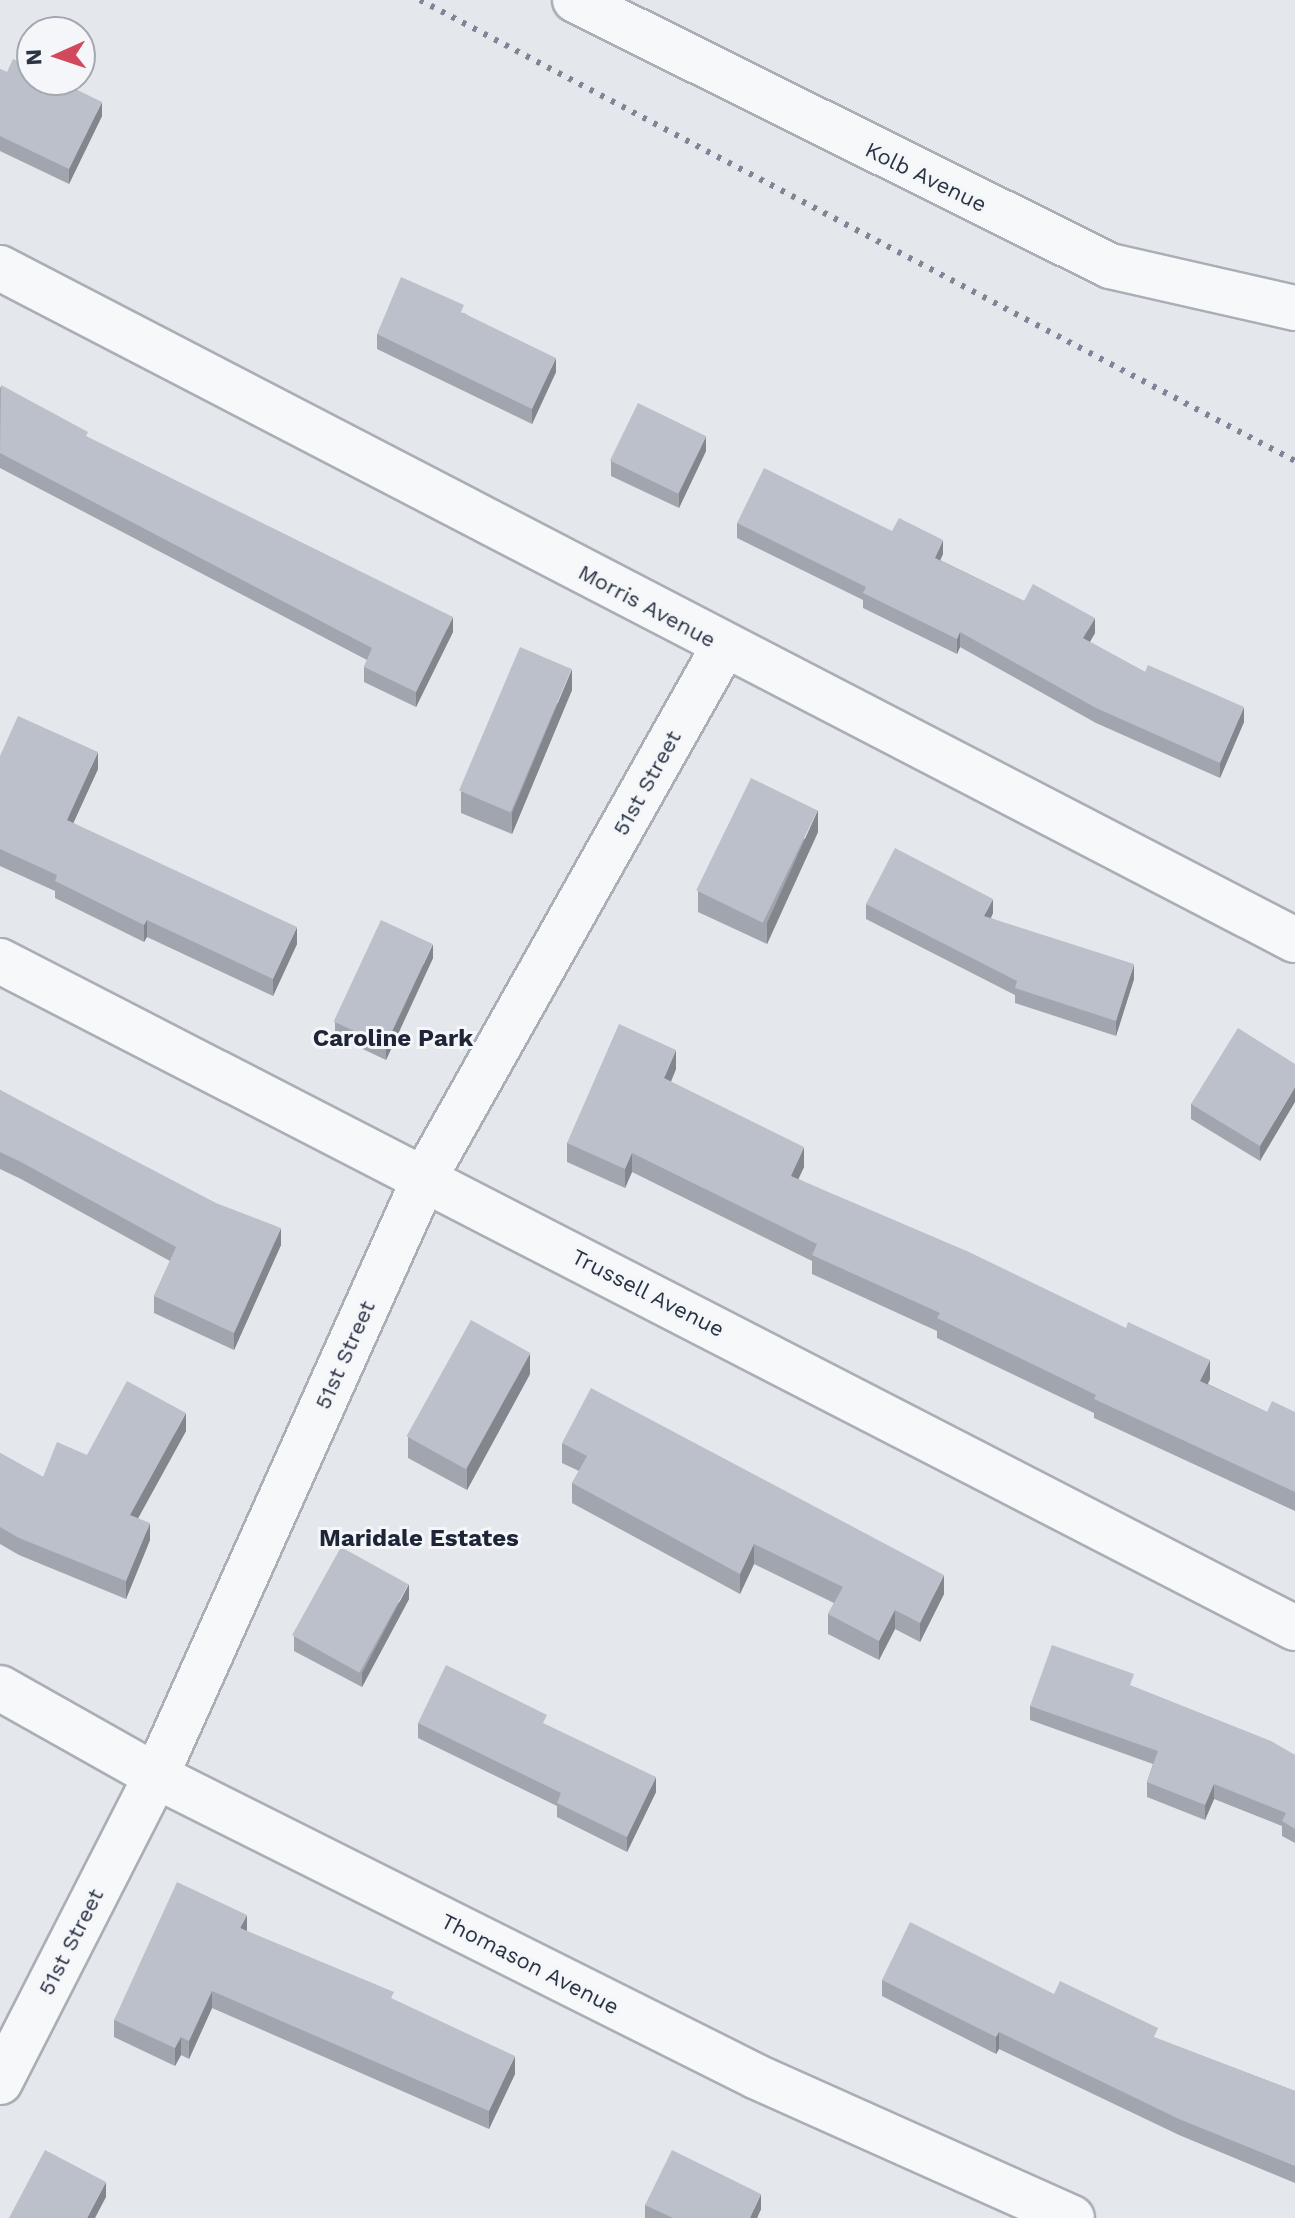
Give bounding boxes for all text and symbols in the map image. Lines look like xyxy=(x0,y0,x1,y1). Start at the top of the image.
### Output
north arrow xyxy=(16,16,96,96)
text: N xyxy=(21,48,46,66)
street label: Kolb Avenue xyxy=(861,136,991,218)
street label: Morris Avenue xyxy=(573,559,721,653)
street label: 51st Street xyxy=(607,726,687,840)
district label: Caroline Park xyxy=(313,1025,473,1053)
street label: Trussell Avenue xyxy=(567,1243,729,1343)
street label: 51st Street xyxy=(309,1297,381,1413)
district label: Maridale Estates xyxy=(319,1525,519,1553)
street label: 51st Street xyxy=(33,1884,109,2000)
street label: Thomason Avenue xyxy=(436,1908,624,2020)

